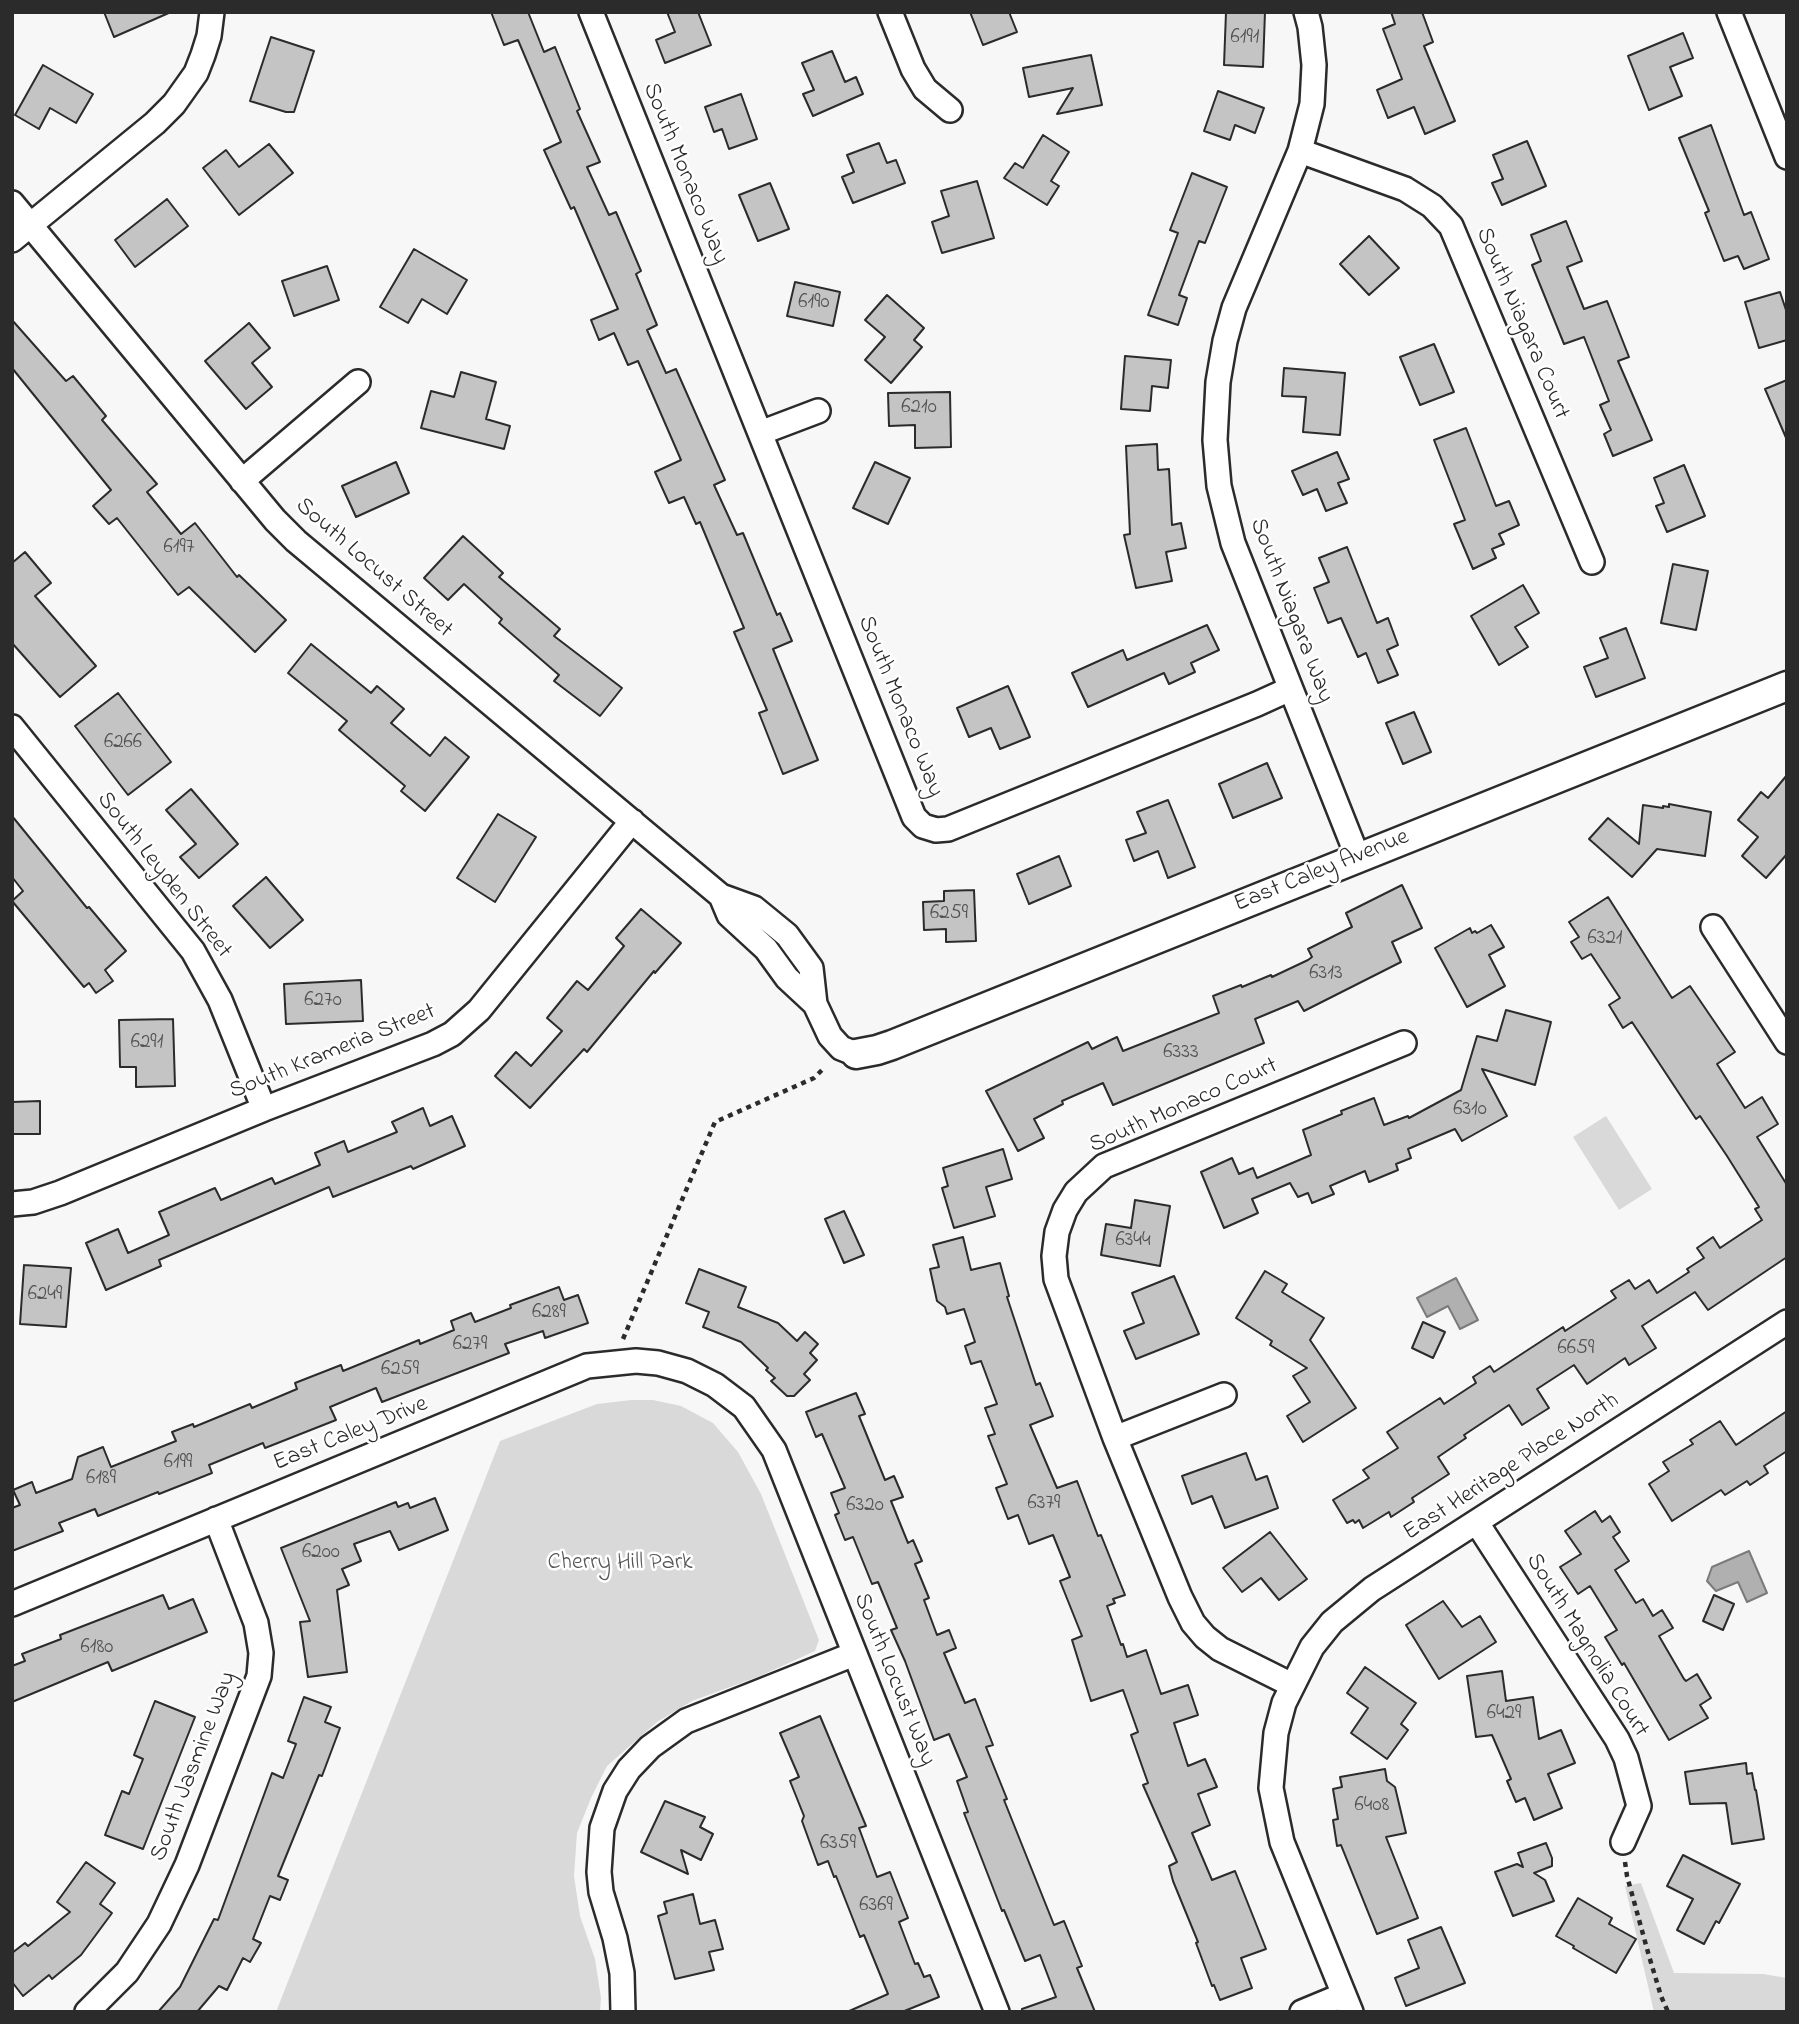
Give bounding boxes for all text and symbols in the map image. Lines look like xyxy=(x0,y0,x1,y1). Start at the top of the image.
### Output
house number: 6191 xyxy=(1231,26,1259,52)
street label: South Monaco Way xyxy=(635,79,733,269)
street label: South Niagara Court xyxy=(1468,224,1574,424)
house number: 6190 xyxy=(798,291,830,317)
house number: 6210 xyxy=(901,396,937,422)
street label: South Locust Street xyxy=(288,493,458,645)
street label: South Niagara Way xyxy=(1242,515,1338,707)
house number: 6197 xyxy=(164,536,194,562)
street label: South Monaco Way xyxy=(850,612,948,802)
house number: 6266 xyxy=(104,731,142,757)
street label: South Leyden Street xyxy=(89,787,237,965)
street label: East Caley Avenue xyxy=(1230,824,1414,920)
house number: 6259 xyxy=(930,902,968,928)
house number: 6321 xyxy=(1587,927,1623,953)
house number: 6313 xyxy=(1309,962,1343,988)
house number: 6270 xyxy=(304,989,342,1015)
street label: South Krameria Street xyxy=(226,999,440,1107)
house number: 6291 xyxy=(131,1031,163,1057)
house number: 6333 xyxy=(1163,1041,1199,1067)
street label: South Monaco Court xyxy=(1086,1053,1282,1161)
house number: 6310 xyxy=(1453,1098,1487,1124)
house number: 6344 xyxy=(1115,1229,1151,1255)
house number: 6249 xyxy=(28,1283,62,1309)
house number: 6289 xyxy=(532,1301,566,1327)
house number: 6279 xyxy=(453,1333,487,1359)
house number: 6659 xyxy=(1558,1337,1594,1363)
house number: 6259 xyxy=(381,1358,419,1384)
street label: East Heritage Place North xyxy=(1399,1388,1625,1548)
street label: East Caley Drive xyxy=(270,1391,432,1479)
house number: 6199 xyxy=(164,1451,192,1477)
house number: 6189 xyxy=(86,1467,116,1493)
house number: 6379 xyxy=(1028,1492,1060,1518)
house number: 6320 xyxy=(846,1494,884,1520)
house number: 6200 xyxy=(302,1541,340,1567)
street label: South Magnolia Court xyxy=(1518,1549,1654,1743)
park label: Cherry Hill Park xyxy=(547,1550,693,1578)
street label: South Locust Way xyxy=(845,1589,941,1771)
house number: 6180 xyxy=(81,1636,113,1662)
street label: South Jasmine Way xyxy=(146,1668,244,1866)
house number: 6429 xyxy=(1487,1702,1521,1728)
house number: 6408 xyxy=(1355,1794,1389,1820)
house number: 6359 xyxy=(820,1832,856,1858)
house number: 6369 xyxy=(859,1894,893,1920)

